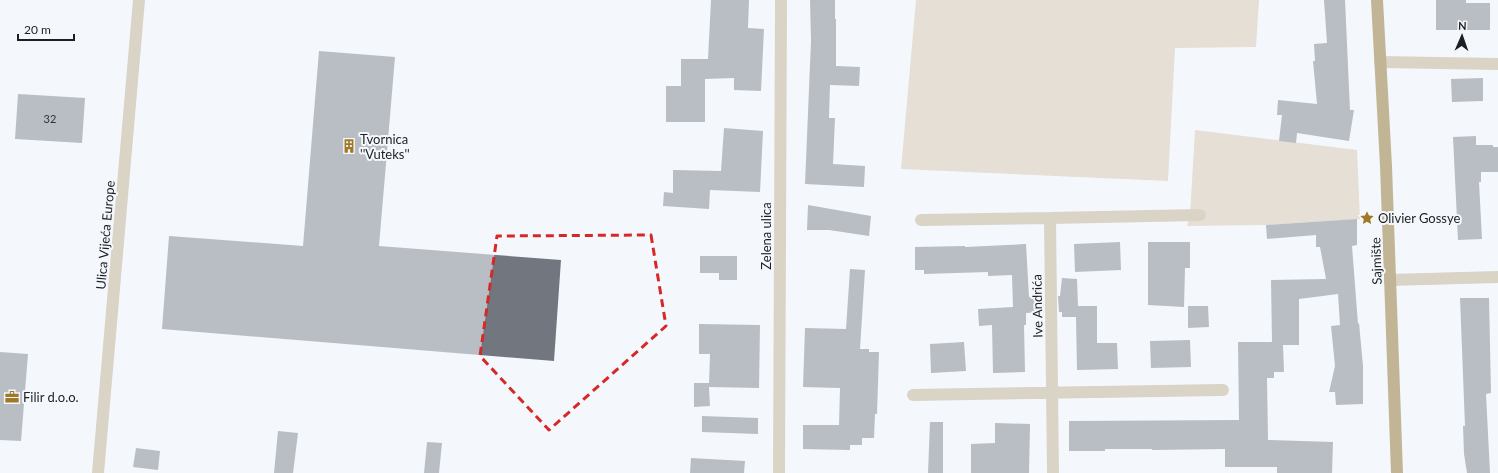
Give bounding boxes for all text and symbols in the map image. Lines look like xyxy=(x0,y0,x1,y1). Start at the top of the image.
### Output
scale bar xyxy=(18,16,74,42)
north arrow xyxy=(1442,16,1482,56)
text: N xyxy=(1458,19,1467,32)
text: 20 m xyxy=(24,22,51,37)
house number: 32 xyxy=(44,112,56,125)
place label: Tvornica ''Vuteks'' xyxy=(360,131,410,162)
building icon: Tvornica ''Vuteks'' xyxy=(341,138,357,154)
street label: Ulica Vijeća Europe xyxy=(92,180,118,290)
street label: Zelena ulica xyxy=(758,202,774,270)
place icon: Olivier Gossye xyxy=(1359,210,1375,226)
place label: Olivier Gossye xyxy=(1378,210,1460,226)
street label: Sajmište xyxy=(1367,237,1385,285)
street label: Ive Andrića xyxy=(1028,274,1046,338)
office icon: Filir d.o.o. xyxy=(4,389,20,405)
place label: Filir d.o.o. xyxy=(23,389,79,405)

